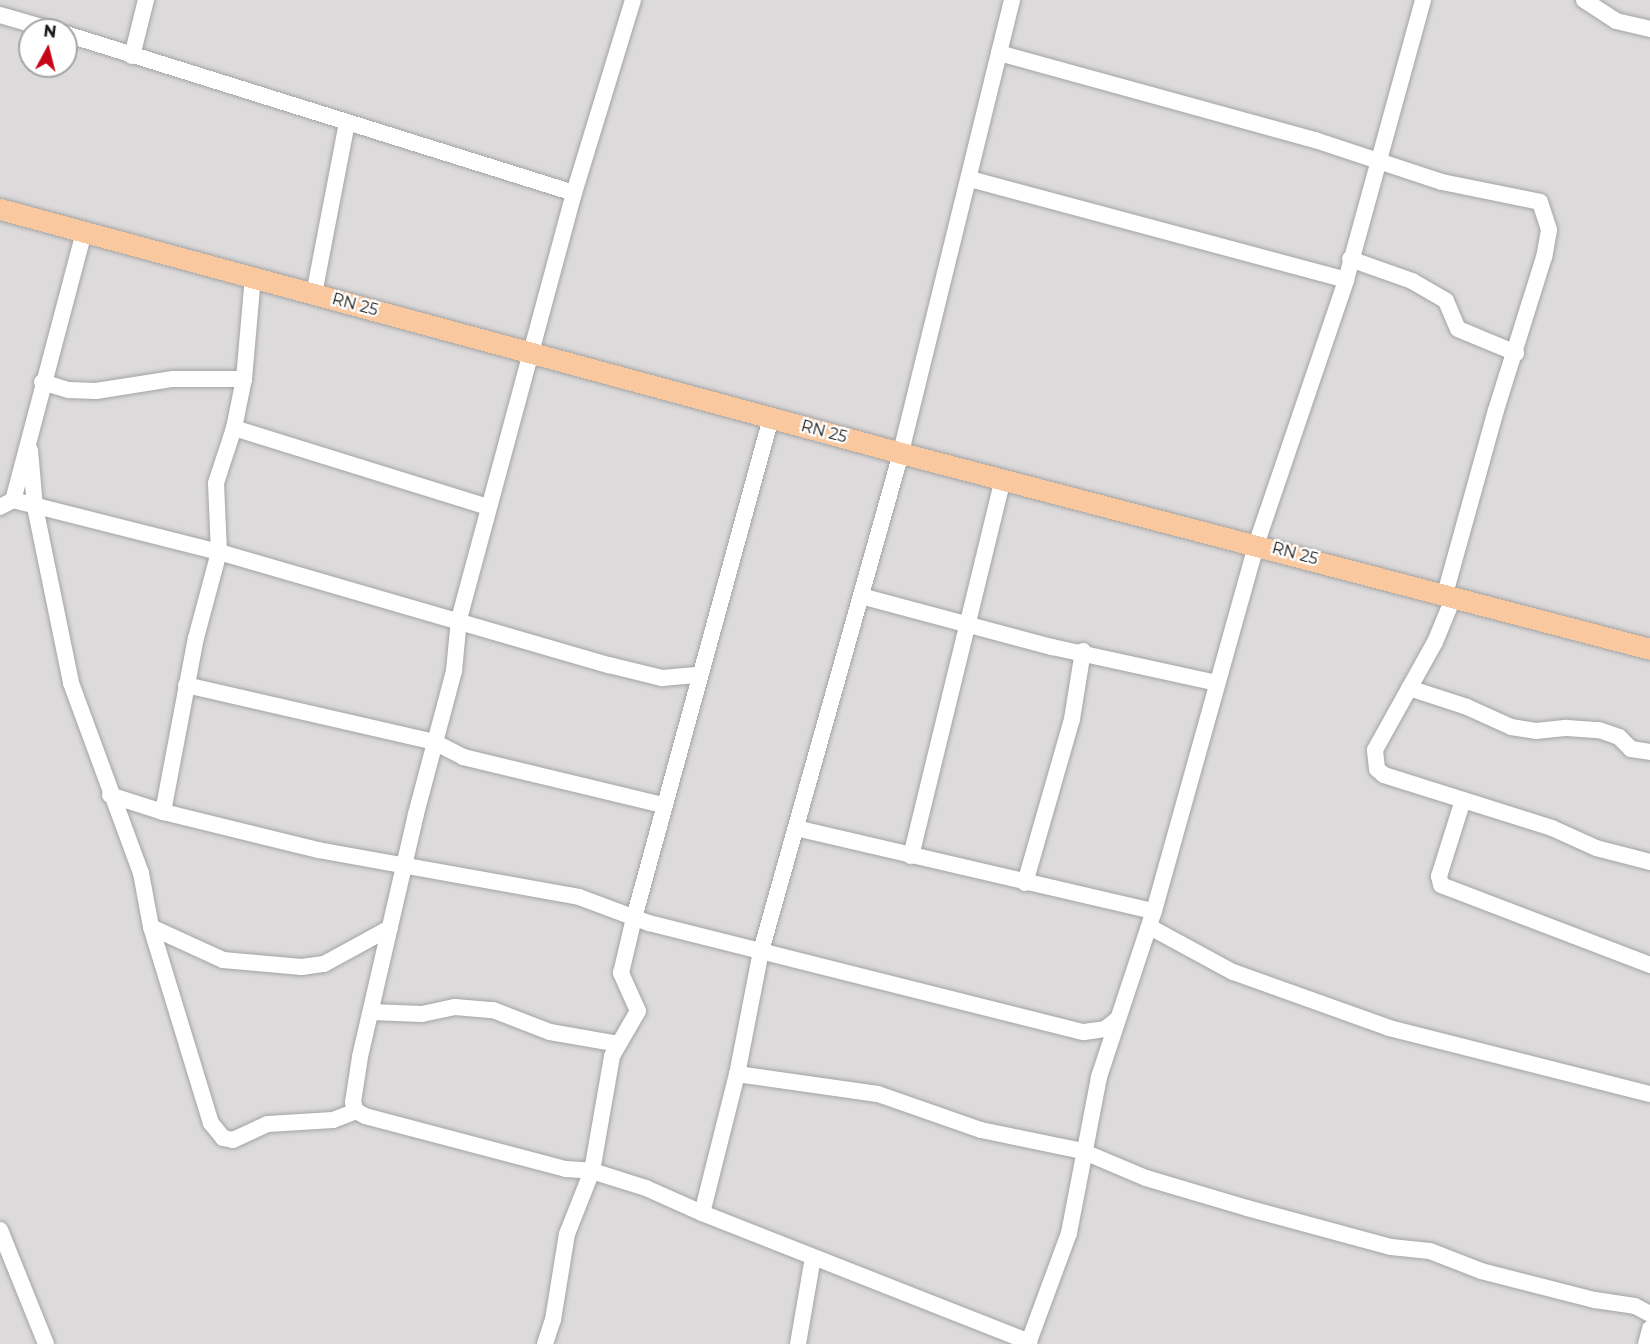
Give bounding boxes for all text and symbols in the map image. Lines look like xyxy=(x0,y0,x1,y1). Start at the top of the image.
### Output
north arrow xyxy=(18,18,78,78)
text: N xyxy=(42,21,58,42)
street label: RN 25 xyxy=(330,290,380,320)
street label: RN 25 xyxy=(799,417,849,447)
street label: RN 25 xyxy=(1270,539,1320,569)

